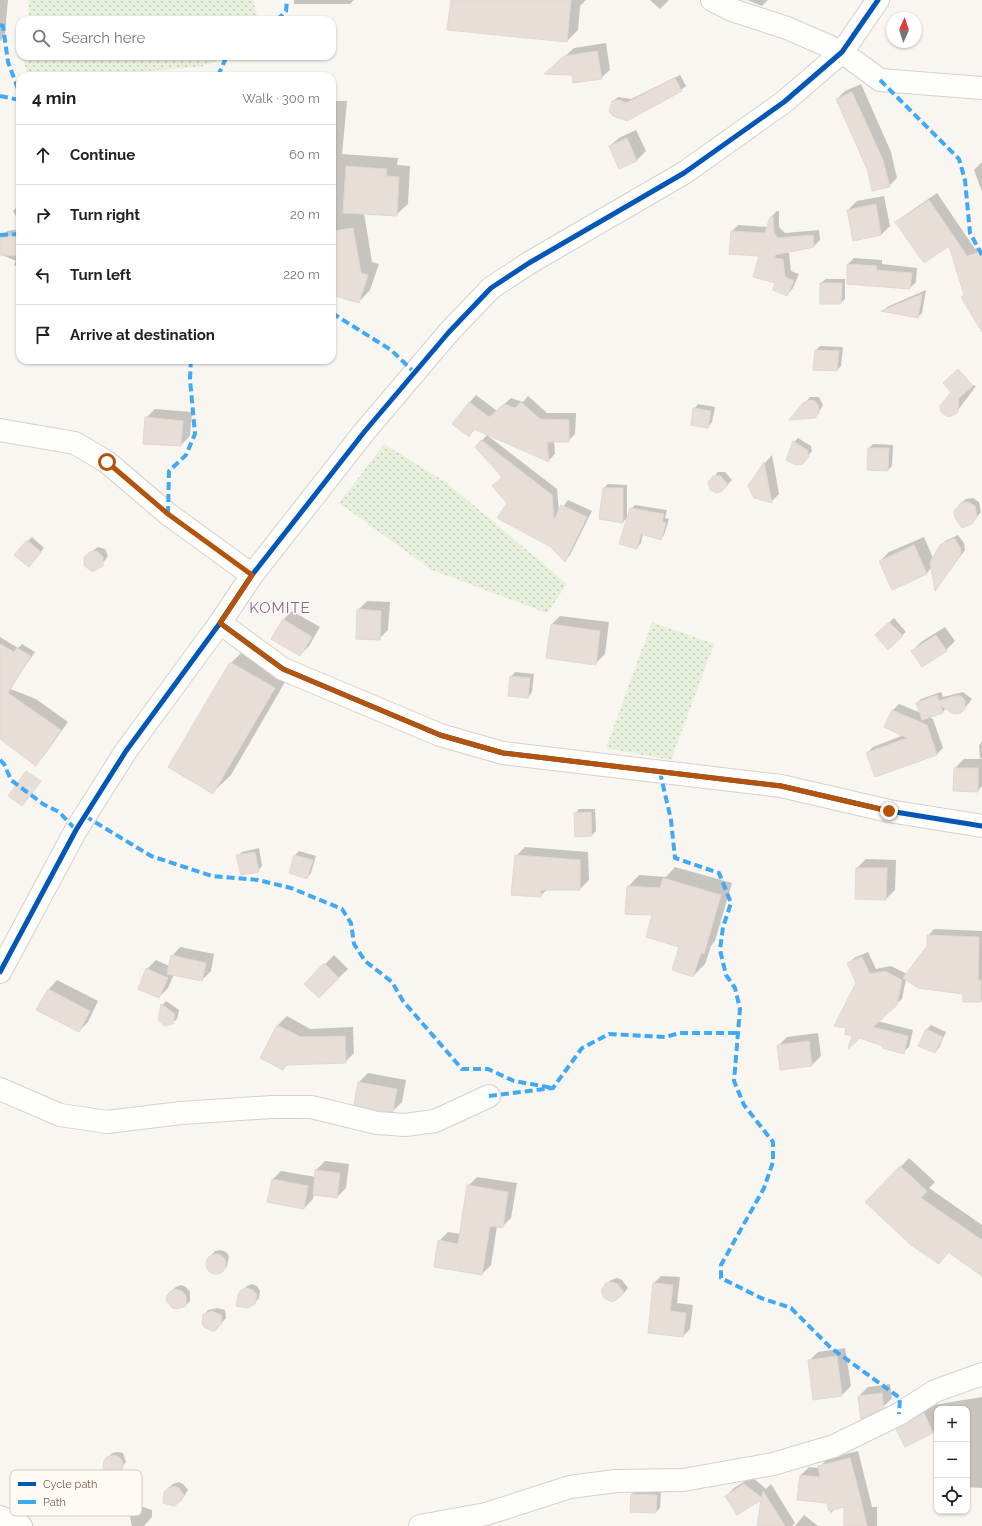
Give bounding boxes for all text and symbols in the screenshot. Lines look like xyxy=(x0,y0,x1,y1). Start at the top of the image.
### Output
north arrow xyxy=(886,12,922,48)
search box xyxy=(16,16,336,60)
icon: search xyxy=(30,27,52,49)
text: Search here xyxy=(62,29,145,47)
text: 4 min xyxy=(32,88,76,108)
text: Walk · 300 m xyxy=(242,91,320,106)
icon: ahead xyxy=(32,144,54,166)
text: Continue xyxy=(70,146,135,164)
text: 60 m xyxy=(289,147,320,162)
icon: right xyxy=(32,204,54,226)
text: Turn right xyxy=(70,206,140,224)
text: 20 m xyxy=(290,207,320,222)
icon: left xyxy=(32,264,54,286)
text: Turn left xyxy=(70,266,131,284)
text: 220 m xyxy=(283,267,320,282)
icon: arrive xyxy=(32,324,54,346)
text: Arrive at destination xyxy=(70,326,215,344)
route start xyxy=(98,453,116,471)
district label: KOMITE xyxy=(249,599,311,617)
route end xyxy=(880,802,898,820)
map controls xyxy=(934,1406,970,1514)
button: + xyxy=(934,1406,970,1442)
button: − xyxy=(934,1442,970,1478)
legend xyxy=(10,1470,142,1516)
text: Cycle path xyxy=(43,1478,97,1491)
button: locate xyxy=(934,1478,970,1514)
text: Path xyxy=(43,1496,66,1509)

